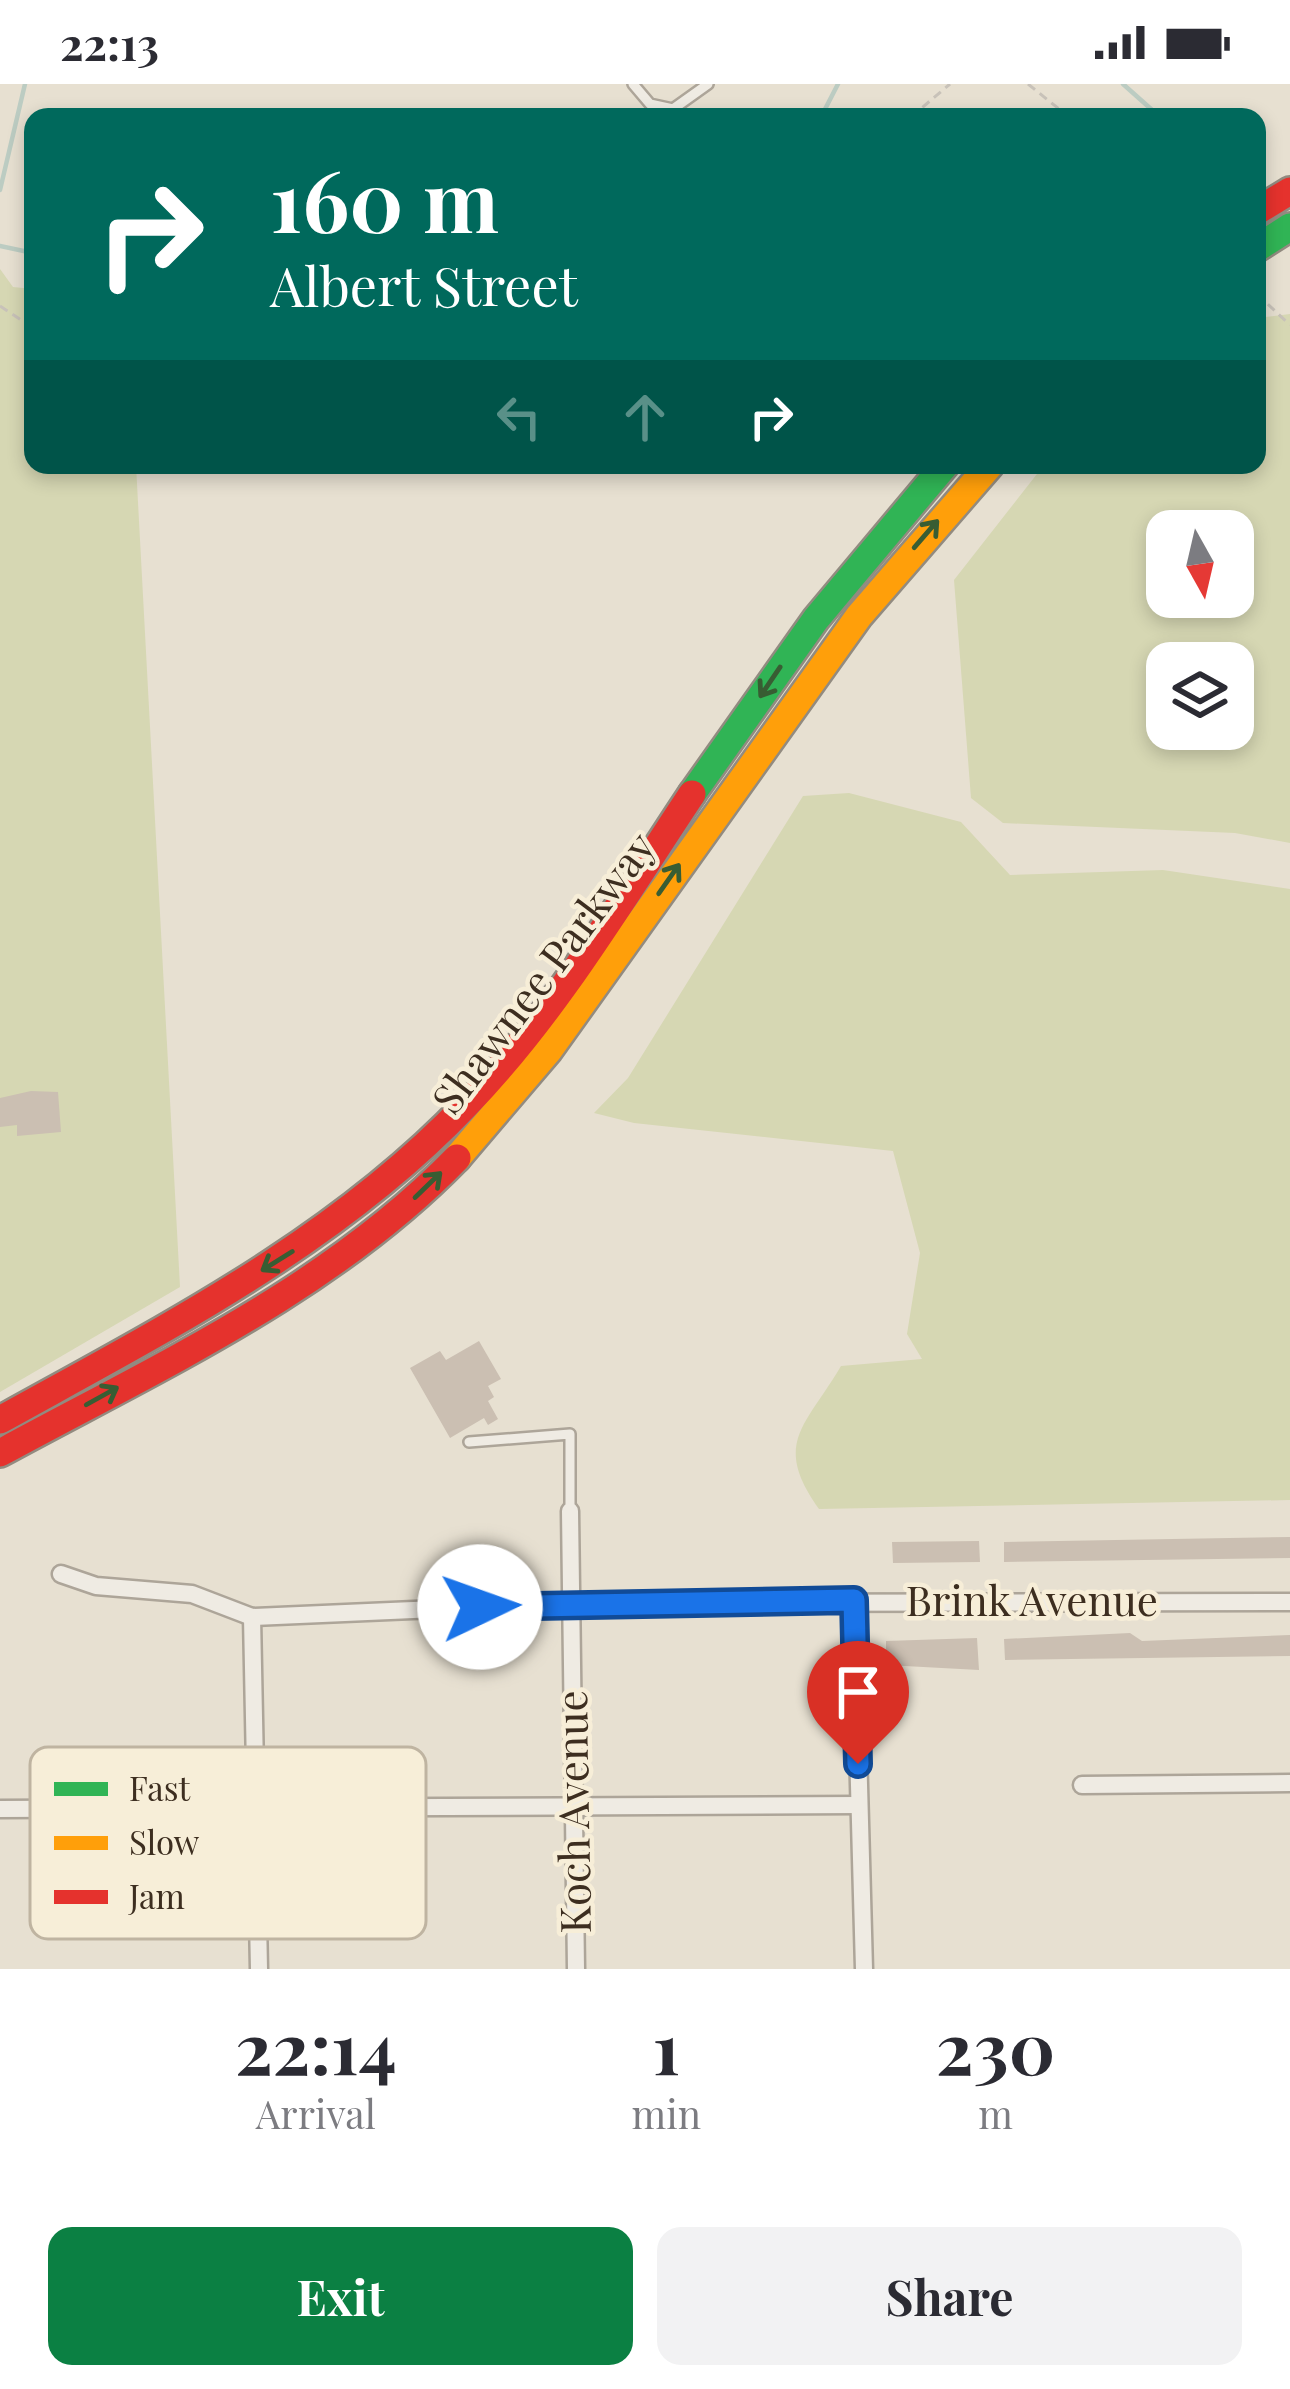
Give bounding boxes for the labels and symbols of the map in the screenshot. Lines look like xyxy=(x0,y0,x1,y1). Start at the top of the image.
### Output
north arrow xyxy=(1146,510,1254,618)
one-way arrow xyxy=(912,520,939,550)
one-way arrow xyxy=(758,665,783,698)
street label: Shawnee Parkway xyxy=(418,820,667,1124)
one-way arrow xyxy=(656,863,681,896)
one-way arrow xyxy=(413,1171,442,1199)
one-way arrow xyxy=(260,1249,294,1274)
one-way arrow xyxy=(84,1384,119,1407)
position arrow xyxy=(417,1544,543,1670)
street label: Brink Avenue xyxy=(906,1571,1158,1627)
pin xyxy=(807,1641,909,1764)
street label: Koch Avenue xyxy=(542,1690,602,1934)
legend xyxy=(30,1747,426,1939)
text: Fast xyxy=(129,1765,191,1809)
text: Slow xyxy=(129,1819,200,1863)
text: Jam xyxy=(128,1873,185,1917)

